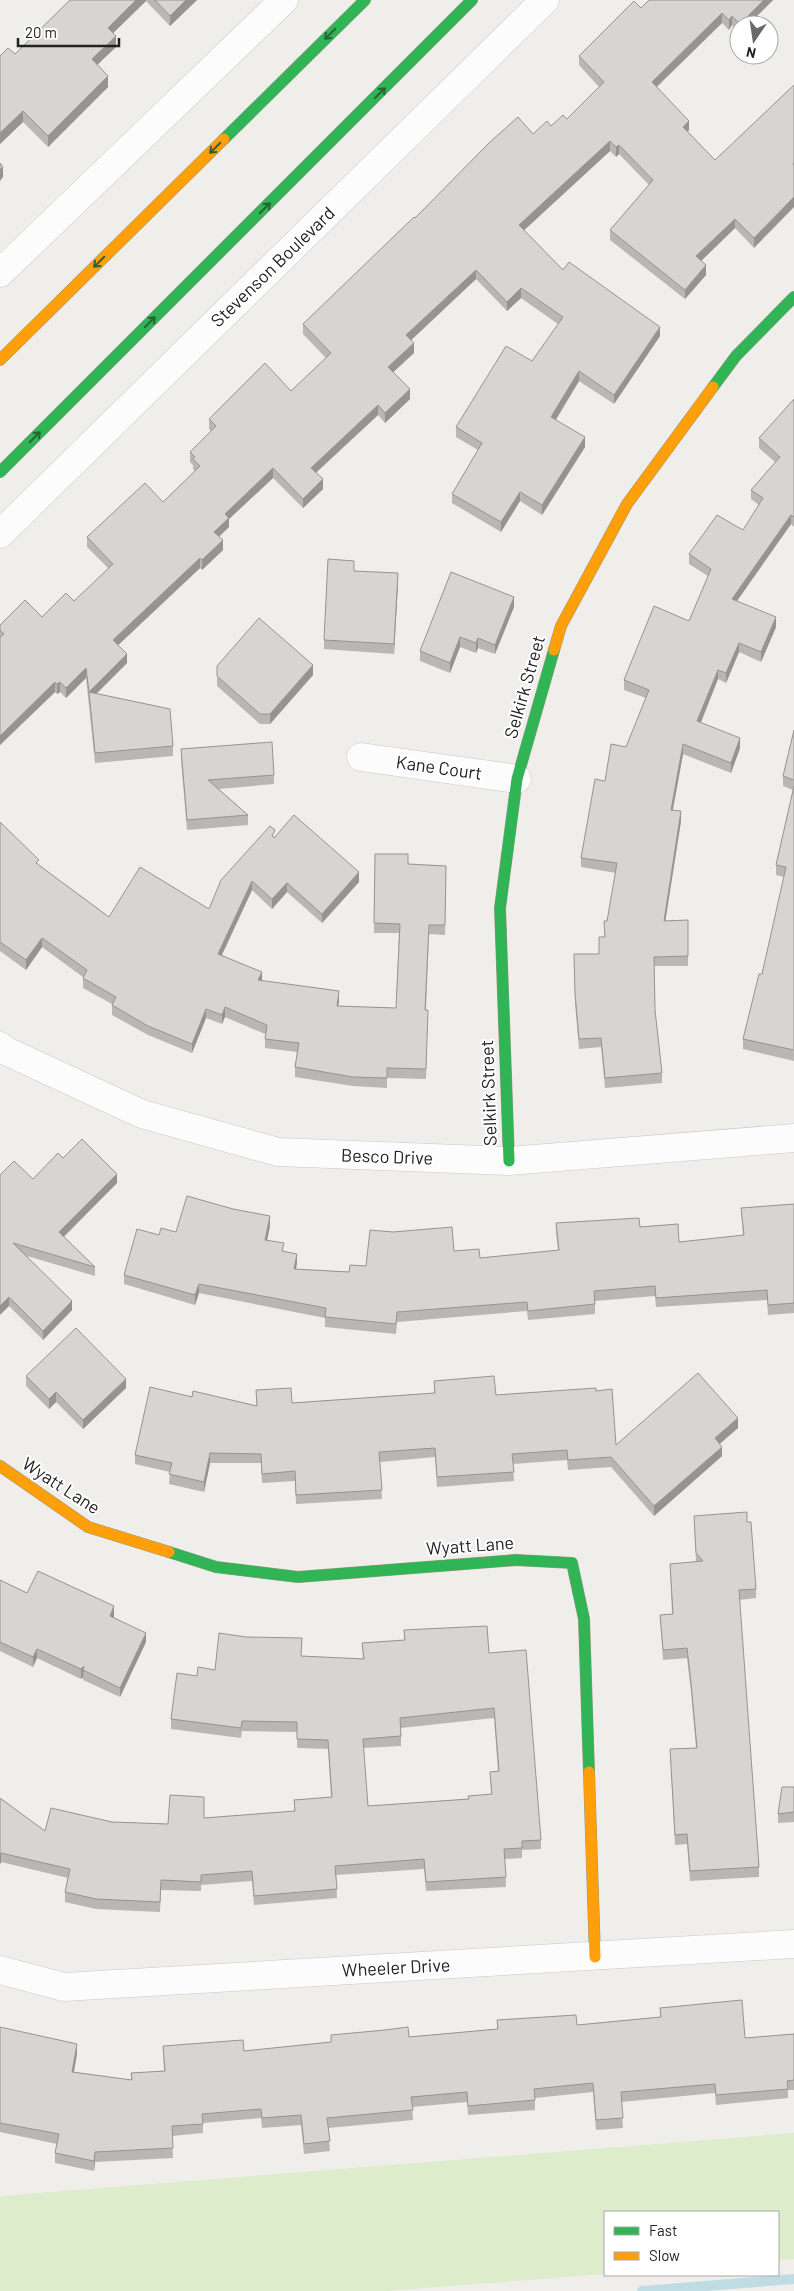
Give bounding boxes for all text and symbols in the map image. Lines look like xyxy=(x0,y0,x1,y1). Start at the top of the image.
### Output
scale bar xyxy=(18,15,119,47)
north arrow xyxy=(729,15,779,65)
text: 20 m xyxy=(25,23,57,41)
one-way arrow xyxy=(324,28,336,40)
text: N xyxy=(745,44,757,62)
one-way arrow xyxy=(373,87,386,99)
one-way arrow xyxy=(208,142,221,154)
street label: Stevenson Boulevard xyxy=(206,202,339,331)
one-way arrow xyxy=(258,202,270,214)
one-way arrow xyxy=(93,256,105,269)
one-way arrow xyxy=(143,317,155,329)
one-way arrow xyxy=(28,431,41,443)
street label: Selkirk Street xyxy=(499,633,549,741)
street label: Kane Court xyxy=(395,750,484,784)
street label: Selkirk Street xyxy=(475,1040,501,1146)
street label: Besco Drive xyxy=(341,1143,433,1169)
street label: Wyatt Lane xyxy=(19,1452,105,1518)
street label: Wyatt Lane xyxy=(425,1531,515,1559)
street label: Wheeler Drive xyxy=(341,1953,451,1981)
legend xyxy=(604,2211,779,2276)
text: Fast xyxy=(649,2221,677,2239)
text: Slow xyxy=(649,2246,680,2264)

